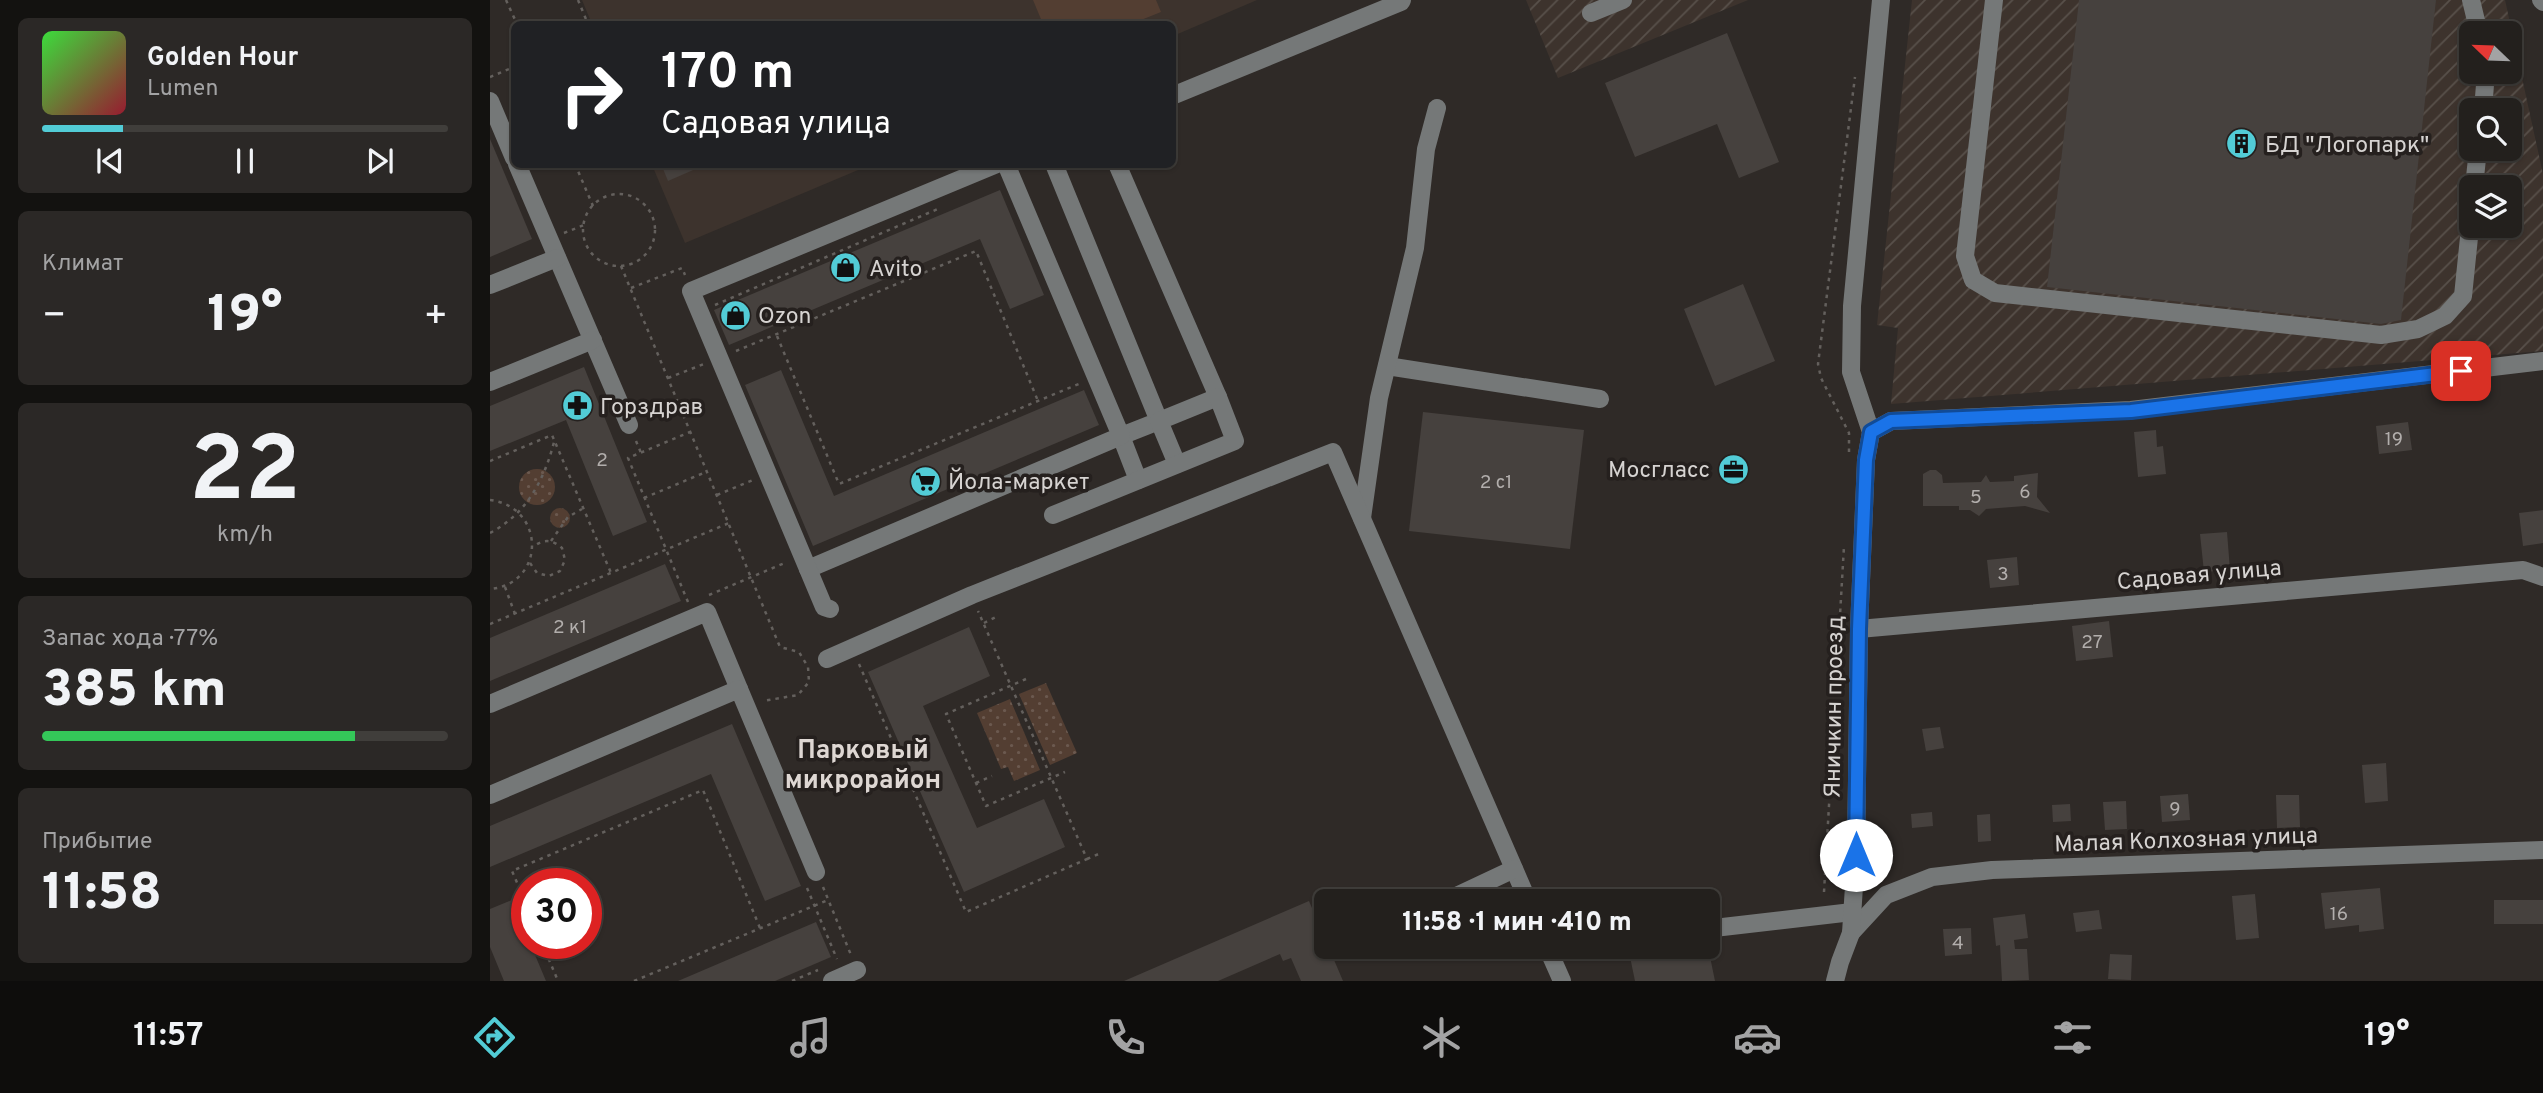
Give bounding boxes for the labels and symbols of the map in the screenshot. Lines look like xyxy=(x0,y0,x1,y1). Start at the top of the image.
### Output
north arrow xyxy=(2459,21,2522,84)
building icon: БД "Логопарк" xyxy=(2225,127,2259,161)
place label: БД "Логопарк" xyxy=(2265,132,2429,161)
shop icon: Avito xyxy=(829,251,863,285)
place label: Avito xyxy=(869,256,922,285)
shop icon: Ozon xyxy=(718,298,752,332)
place label: Ozon xyxy=(758,303,811,332)
pin xyxy=(2431,341,2491,401)
pharmacy icon: Горздрав xyxy=(560,389,594,423)
place label: Горздрав xyxy=(600,394,703,423)
house number: 19 xyxy=(2385,428,2403,452)
house number: 2 xyxy=(596,449,608,473)
office icon: Мосгласс xyxy=(1716,452,1750,486)
place label: Мосгласс xyxy=(1608,457,1710,486)
supermarket icon: Йола-маркет xyxy=(908,464,942,498)
place label: Йола-маркет xyxy=(948,467,1089,498)
house number: 2 с1 xyxy=(1480,471,1512,495)
house number: 6 xyxy=(2019,481,2031,505)
house number: 5 xyxy=(1970,486,1982,510)
street label: Садовая улица xyxy=(2116,555,2283,598)
house number: 3 xyxy=(1997,563,2009,587)
street label: Яничкин проезд xyxy=(1819,615,1852,799)
house number: 2 к1 xyxy=(553,616,587,640)
house number: 27 xyxy=(2081,631,2103,655)
district label: Парковый микрорайон xyxy=(785,735,941,798)
house number: 9 xyxy=(2169,798,2181,822)
position arrow xyxy=(1819,818,1893,892)
street label: Малая Колхозная улица xyxy=(2054,822,2318,861)
speed limit sign: 30 xyxy=(511,868,602,959)
house number: 16 xyxy=(2330,903,2348,927)
house number: 4 xyxy=(1952,932,1964,956)

